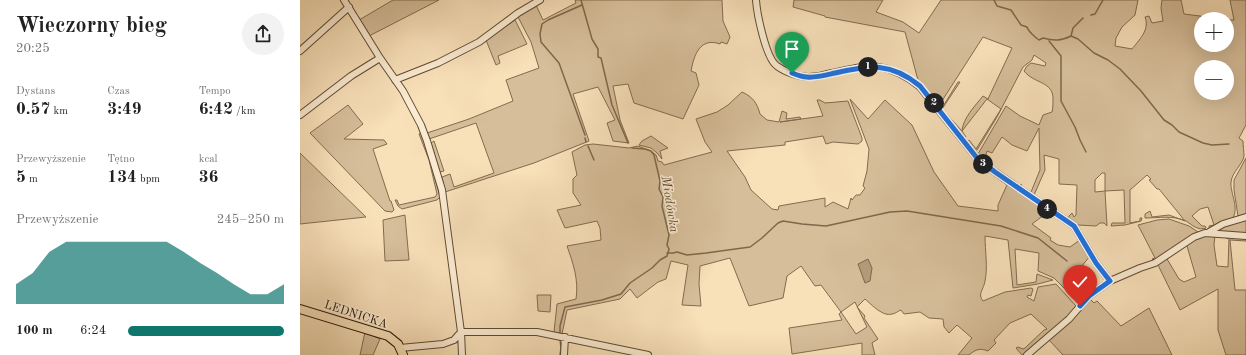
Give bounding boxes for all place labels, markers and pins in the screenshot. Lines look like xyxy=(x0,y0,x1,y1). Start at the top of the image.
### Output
pin xyxy=(775,32,809,73)
pin: 1 xyxy=(858,57,878,77)
pin: 2 xyxy=(924,93,944,113)
pin: 3 xyxy=(973,154,993,174)
pin: 4 xyxy=(1037,199,1057,219)
pin xyxy=(1063,265,1097,306)

